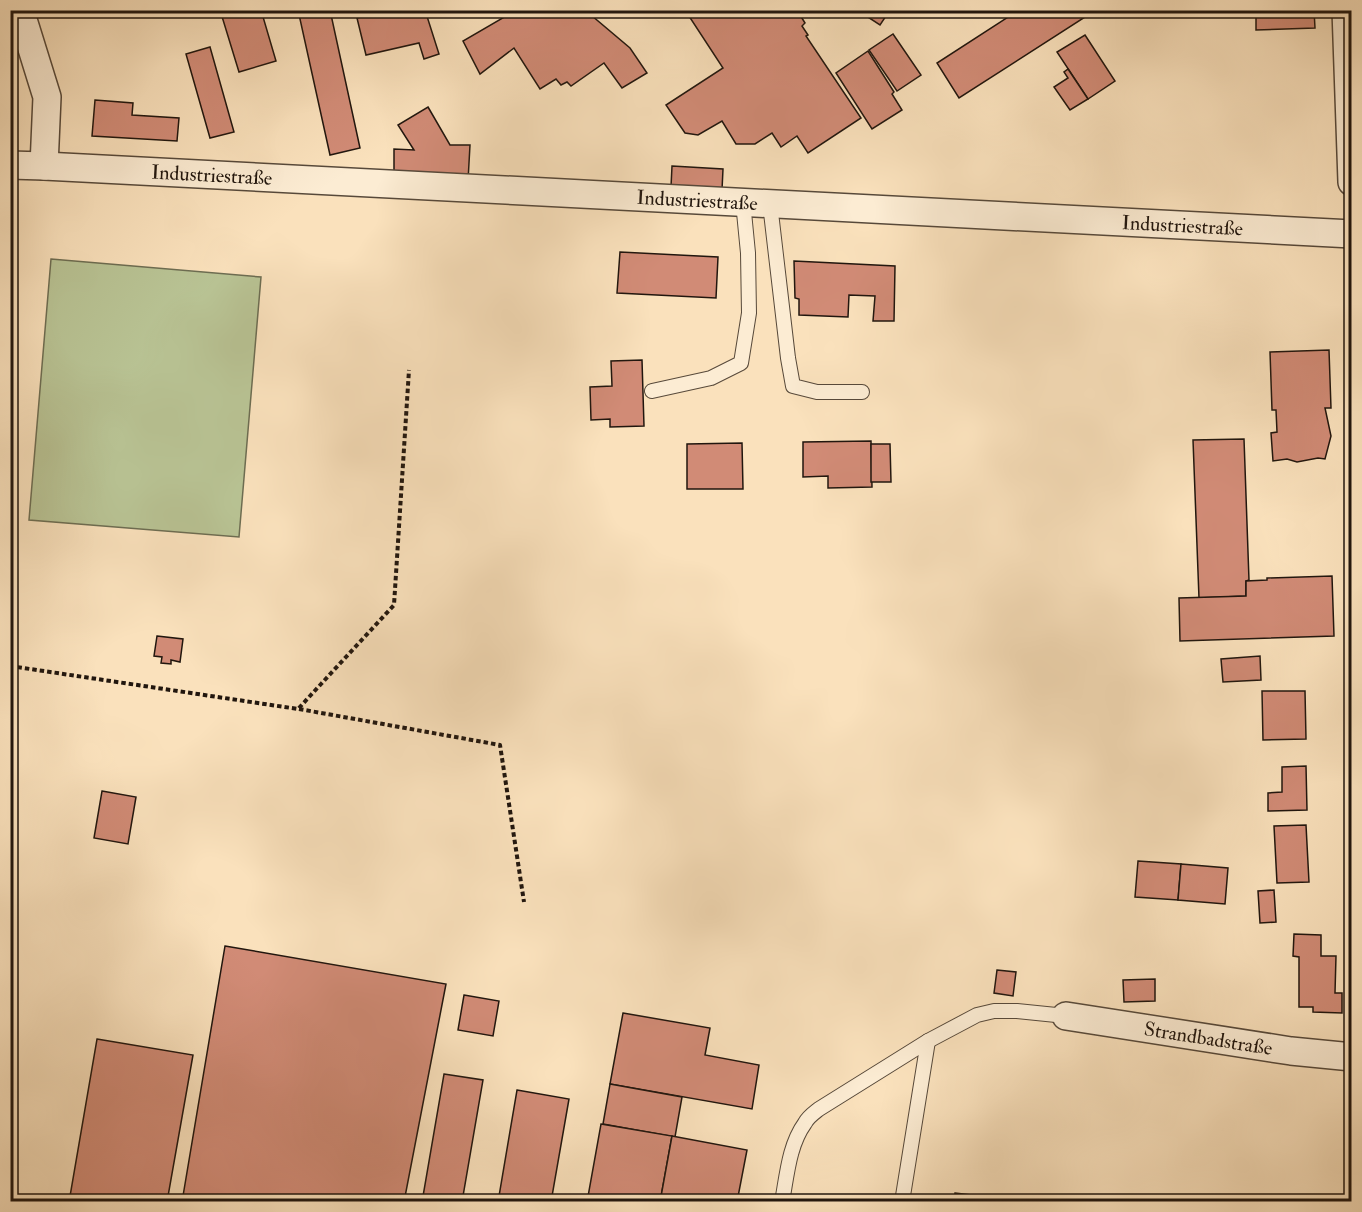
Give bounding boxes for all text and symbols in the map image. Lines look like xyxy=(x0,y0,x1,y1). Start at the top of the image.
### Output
street label: Industriestraße xyxy=(151,159,273,190)
street label: Industriestraße xyxy=(636,184,758,216)
street label: Industriestraße xyxy=(1121,210,1244,241)
street label: Strandbadstraße xyxy=(1142,1016,1274,1060)

